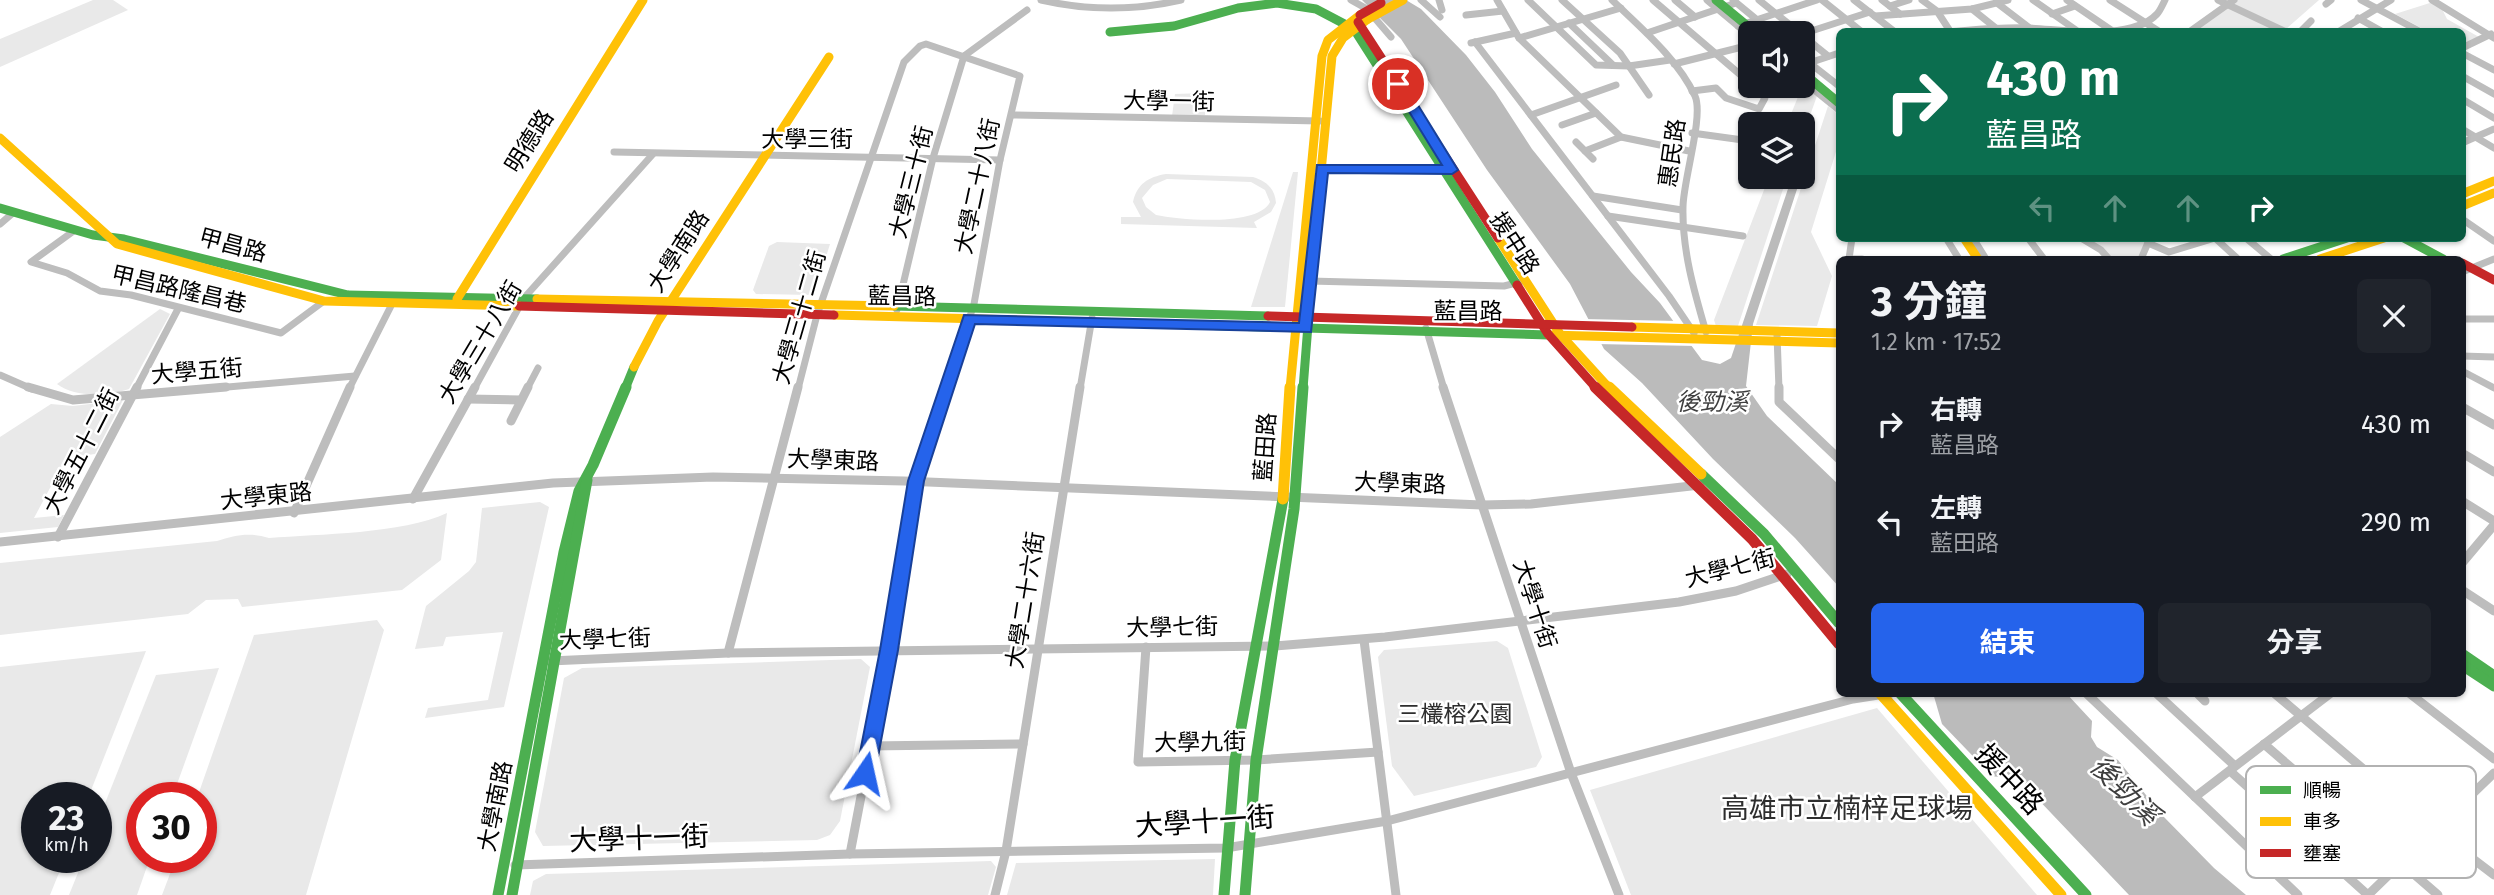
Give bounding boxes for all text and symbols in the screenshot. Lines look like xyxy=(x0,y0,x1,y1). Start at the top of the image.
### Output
map controls xyxy=(1738,21,1815,189)
button: sound xyxy=(1738,21,1815,98)
text: 430 m xyxy=(1986,49,2120,108)
pin xyxy=(1368,54,1428,114)
icon: right xyxy=(1871,56,1962,147)
icon: arrive xyxy=(1379,65,1417,103)
street label: 大學一街 xyxy=(1123,86,1215,116)
street label: 明德路 xyxy=(499,104,559,178)
button: layers xyxy=(1738,112,1815,189)
street label: 大學二十八街 xyxy=(949,116,1005,256)
text: 藍昌路 xyxy=(1986,116,2082,154)
street label: 惠民路 xyxy=(1653,117,1691,189)
street label: 大學三十街 xyxy=(884,123,938,241)
street label: 大學三街 xyxy=(761,125,853,153)
icon: left xyxy=(2023,189,2061,227)
icon: ahead xyxy=(2096,189,2134,227)
icon: ahead xyxy=(2169,189,2207,227)
icon: right xyxy=(2242,189,2280,227)
street label: 大學南路 xyxy=(641,205,715,297)
street label: 援中路 xyxy=(1484,206,1546,280)
street label: 甲昌路 xyxy=(196,223,270,267)
street label: 大學三十二街 xyxy=(767,247,831,387)
street label: 甲昌路隆昌巷 xyxy=(109,260,249,318)
street label: 大學三十八街 xyxy=(432,276,528,408)
text: 3 分鐘 xyxy=(1871,277,1987,327)
button: close xyxy=(2357,279,2431,353)
street label: 藍昌路 xyxy=(867,281,937,311)
street label: 藍昌路 xyxy=(1434,297,1503,325)
text: 1.2 km · 17:52 xyxy=(1871,328,2002,356)
street label: 大學五街 xyxy=(150,353,244,389)
street label: 大學五十二街 xyxy=(37,383,125,519)
water label: 後勁溪 xyxy=(1676,388,1751,416)
text: 右轉 xyxy=(1930,395,1982,426)
icon: right xyxy=(1871,405,1909,443)
text: 430 m xyxy=(2361,409,2431,440)
street label: 藍田路 xyxy=(1249,412,1281,482)
text: 藍昌路 xyxy=(1930,431,1999,459)
street label: 大學東路 xyxy=(787,444,879,476)
street label: 大學東路 xyxy=(1354,467,1446,499)
street label: 大學東路 xyxy=(219,477,313,515)
text: 左轉 xyxy=(1930,493,1982,524)
icon: left xyxy=(1871,503,1909,541)
text: 290 m xyxy=(2361,507,2431,538)
text: 藍田路 xyxy=(1930,529,1999,557)
street label: 大學二十六街 xyxy=(1000,530,1050,670)
street label: 大學七街 xyxy=(1682,543,1778,593)
street label: 大學十街 xyxy=(1507,556,1563,652)
button: 結束 xyxy=(1871,603,2144,683)
button: 分享 xyxy=(2158,603,2431,683)
street label: 大學七街 xyxy=(1126,612,1218,642)
street label: 大學七街 xyxy=(559,623,651,655)
park label: 三欉榕公園 xyxy=(1398,700,1513,728)
street label: 大學九街 xyxy=(1154,727,1246,757)
position arrow xyxy=(828,736,902,810)
street label: 援中路 xyxy=(1969,737,2050,821)
water label: 後勁溪 xyxy=(2083,749,2169,835)
street label: 大學南路 xyxy=(472,758,518,854)
legend xyxy=(2246,766,2476,878)
text: 順暢 xyxy=(2303,779,2341,802)
speed limit sign: 30 xyxy=(126,782,217,873)
park label: 高雄市立楠梓足球場 xyxy=(1721,792,1973,825)
text: 23 xyxy=(48,797,85,839)
street label: 大學十一街 xyxy=(1134,800,1276,843)
text: 車多 xyxy=(2303,810,2341,833)
street label: 大學十一街 xyxy=(568,820,710,857)
text: km/h xyxy=(44,834,89,856)
text: 壅塞 xyxy=(2303,842,2341,865)

